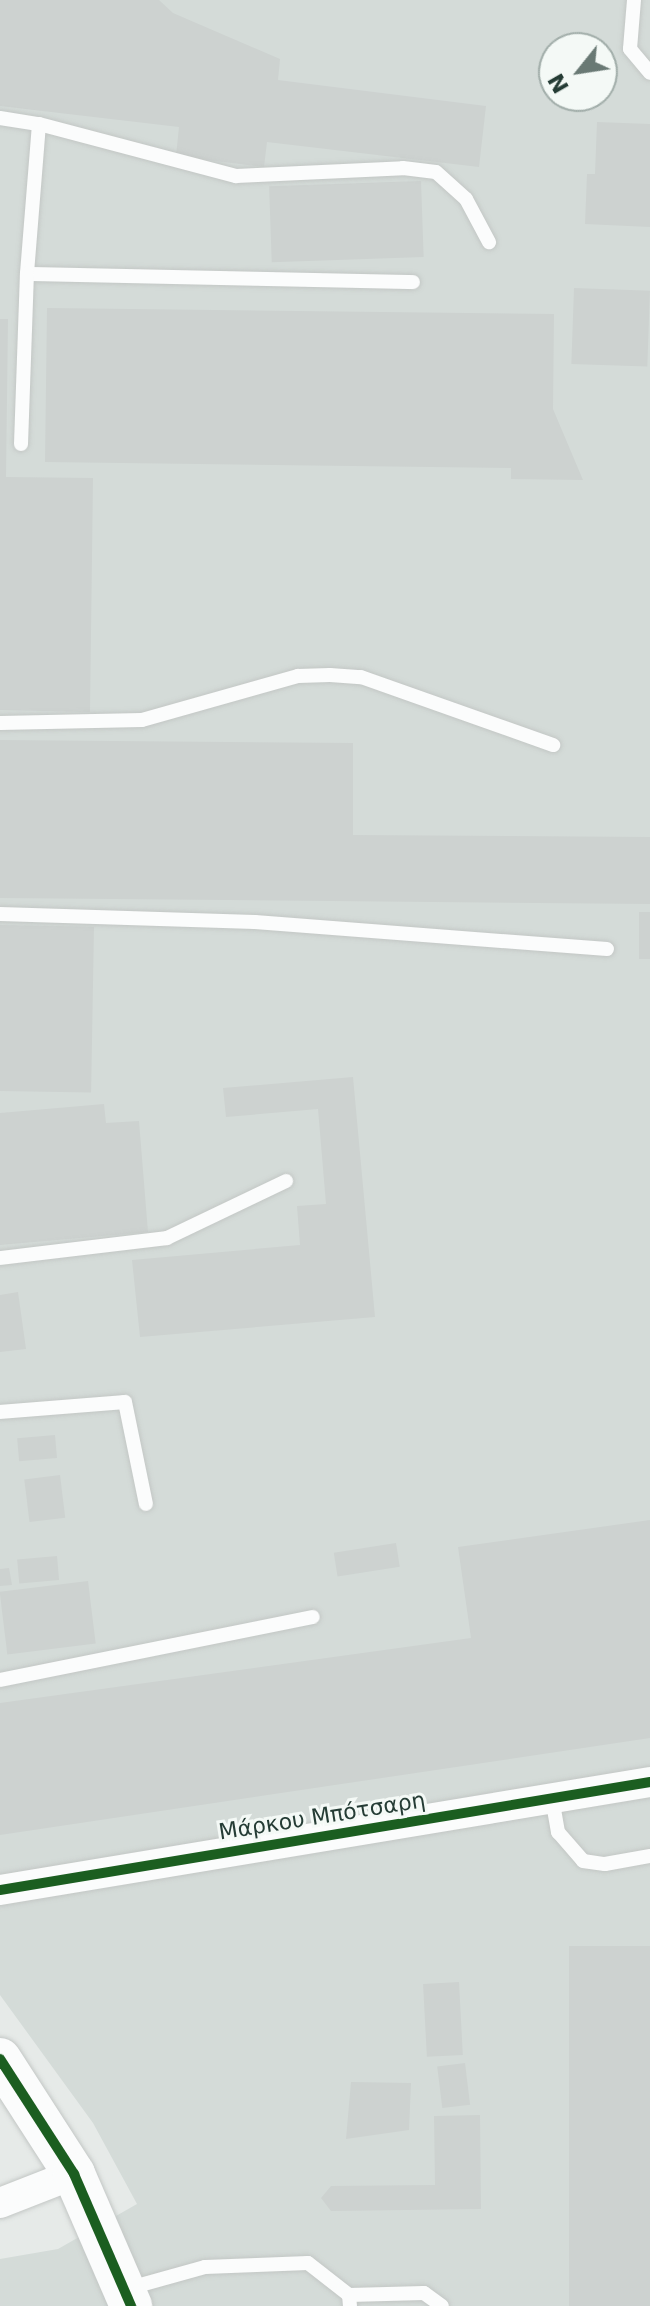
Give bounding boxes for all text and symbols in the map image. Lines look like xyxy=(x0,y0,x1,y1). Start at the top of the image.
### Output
north arrow xyxy=(538,32,618,112)
text: N xyxy=(543,69,574,97)
street label: Μάρκου Μπότσαρη xyxy=(217,1787,427,1845)

